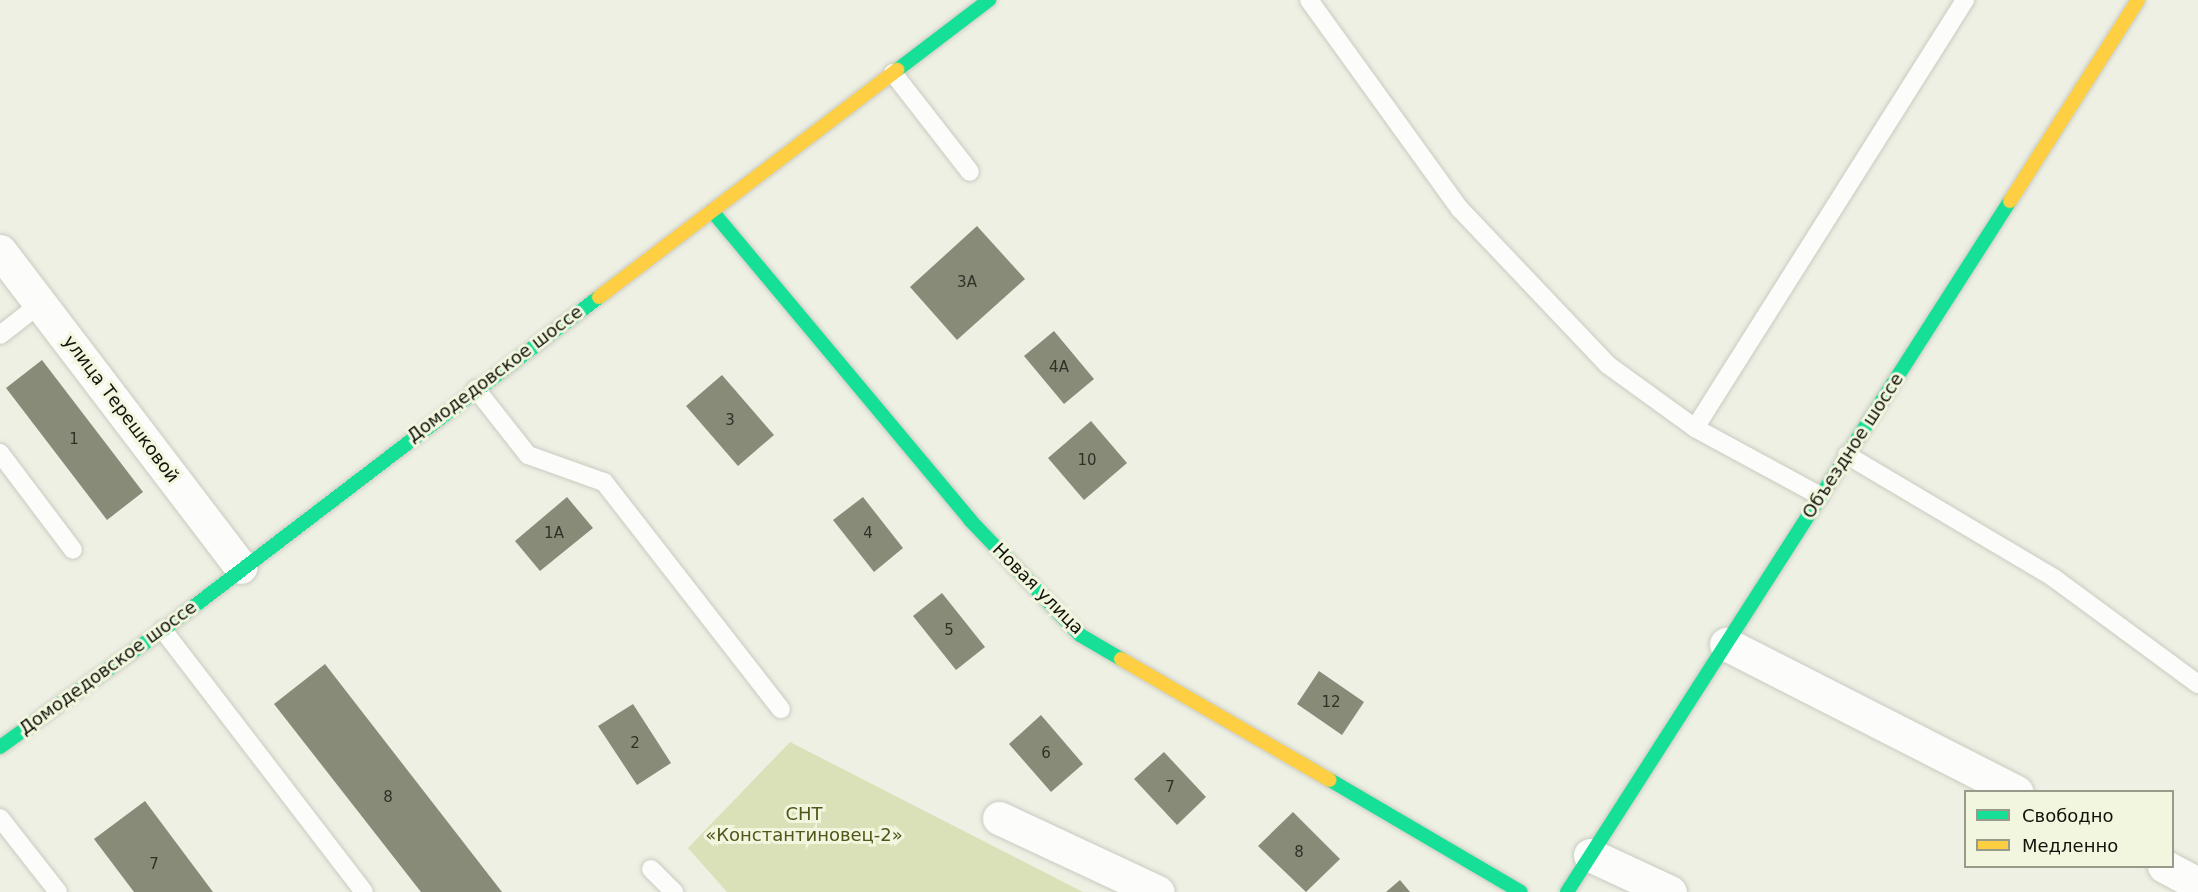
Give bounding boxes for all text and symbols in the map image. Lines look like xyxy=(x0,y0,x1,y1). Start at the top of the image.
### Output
house number: 3А xyxy=(957,274,977,292)
street label: Домодедовское шоссе xyxy=(403,301,587,447)
street label: улица Терешковой xyxy=(58,331,184,487)
house number: 4А xyxy=(1049,359,1069,377)
street label: Объездное шоссе xyxy=(1798,369,1908,523)
house number: 3 xyxy=(725,412,735,430)
house number: 1 xyxy=(69,431,79,449)
house number: 10 xyxy=(1077,452,1097,470)
house number: 1А xyxy=(544,525,564,543)
house number: 4 xyxy=(863,525,873,543)
street label: Новая улица xyxy=(988,539,1088,639)
street label: Домодедовское шоссе xyxy=(15,596,201,740)
house number: 5 xyxy=(944,622,954,640)
house number: 12 xyxy=(1321,694,1341,712)
house number: 2 xyxy=(630,735,640,753)
house number: 6 xyxy=(1041,745,1051,763)
house number: 7 xyxy=(1165,779,1175,797)
house number: 8 xyxy=(383,789,393,807)
legend xyxy=(1964,790,2174,868)
park label: СНТ «Константиновец-2» xyxy=(705,804,903,846)
text: Свободно xyxy=(2022,805,2114,826)
text: Медленно xyxy=(2022,835,2118,856)
house number: 8 xyxy=(1294,844,1304,862)
house number: 7 xyxy=(149,856,159,874)

